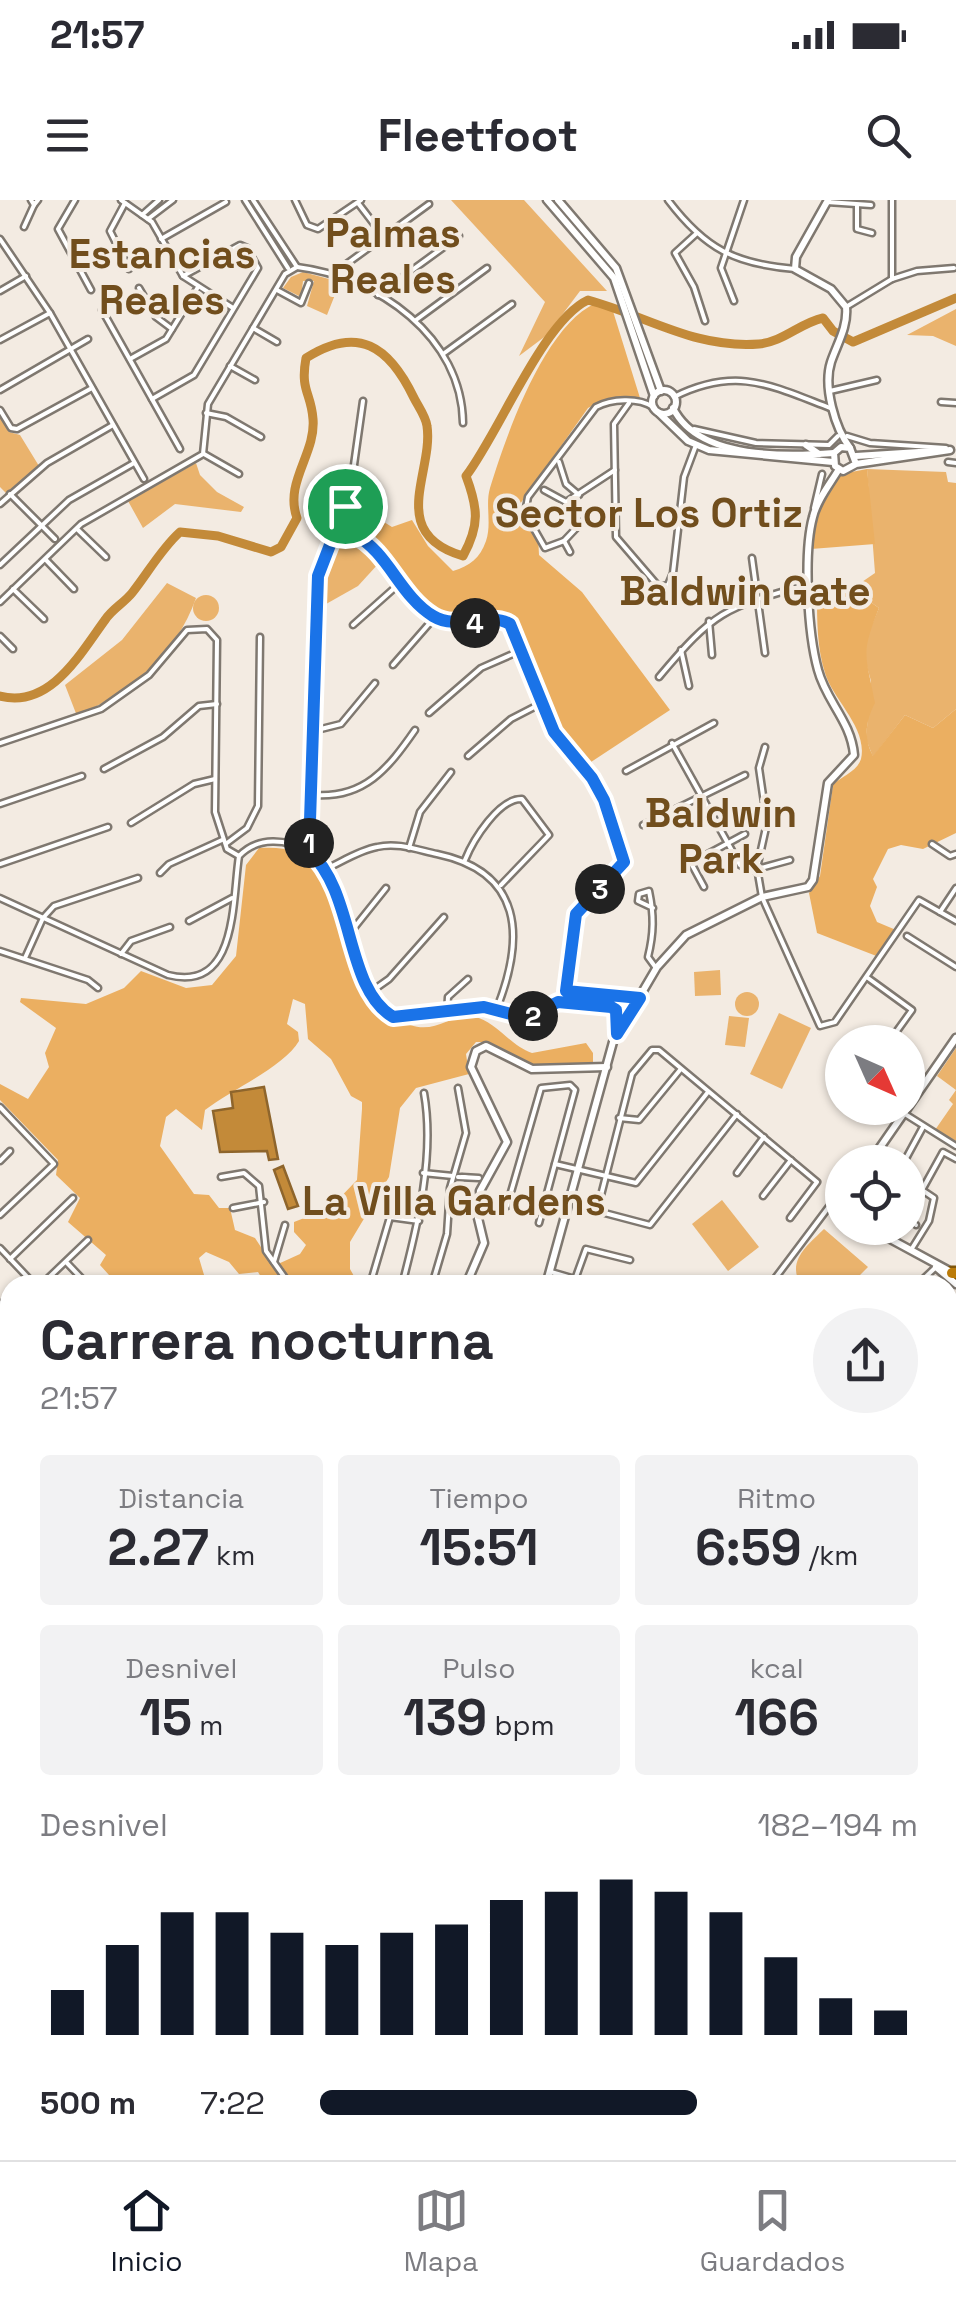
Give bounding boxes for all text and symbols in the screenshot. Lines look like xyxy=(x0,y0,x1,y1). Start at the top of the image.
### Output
text: 21:57 xyxy=(50,11,144,59)
text: Fleetfoot xyxy=(378,107,578,164)
icon: menu xyxy=(40,108,95,163)
icon: search xyxy=(861,108,916,163)
district label: Palmas Reales xyxy=(325,208,461,305)
district label: Estancias Reales xyxy=(69,229,255,326)
pin xyxy=(303,464,388,549)
icon: arrive xyxy=(318,479,373,534)
district label: Sector Los Ortiz xyxy=(495,488,803,539)
district label: Baldwin Gate xyxy=(619,566,871,617)
pin: 4 xyxy=(450,598,500,648)
text: 4 xyxy=(466,605,484,641)
district label: Baldwin Park xyxy=(645,788,797,885)
pin: 1 xyxy=(284,818,334,868)
text: 1 xyxy=(303,825,315,861)
pin: 3 xyxy=(575,864,625,914)
text: 3 xyxy=(591,871,609,907)
pin: 2 xyxy=(508,991,558,1041)
text: 2 xyxy=(525,998,541,1034)
north arrow xyxy=(825,1025,925,1125)
map controls xyxy=(825,1025,925,1245)
button: locate xyxy=(825,1145,925,1245)
district label: La Villa Gardens xyxy=(302,1176,606,1227)
text: Carrera nocturna xyxy=(40,1305,494,1375)
button: share xyxy=(813,1308,918,1413)
text: 21:57 xyxy=(40,1378,118,1418)
text: Distancia xyxy=(119,1480,244,1516)
text: Tiempo xyxy=(429,1480,529,1516)
text: Ritmo xyxy=(737,1480,816,1516)
text: 2.27 xyxy=(107,1516,209,1580)
text: 15:51 xyxy=(419,1516,539,1580)
text: 6:59 xyxy=(695,1516,802,1580)
text: km xyxy=(209,1537,255,1573)
text: /km xyxy=(802,1537,858,1573)
text: Desnivel xyxy=(125,1650,237,1686)
text: Pulso xyxy=(443,1650,515,1686)
text: kcal xyxy=(750,1650,804,1686)
text: 15 xyxy=(139,1686,192,1750)
text: 139 xyxy=(403,1686,487,1750)
text: 166 xyxy=(734,1686,819,1750)
text: m xyxy=(192,1707,223,1743)
text: bpm xyxy=(487,1707,555,1743)
text: Desnivel xyxy=(40,1805,168,1845)
text: 182–194 m xyxy=(757,1805,918,1845)
text: 500 m xyxy=(40,2083,136,2123)
text: 7:22 xyxy=(200,2083,265,2123)
tab: Inicio xyxy=(111,2183,182,2279)
tab: Mapa xyxy=(404,2183,478,2279)
tab: Guardados xyxy=(700,2183,845,2279)

